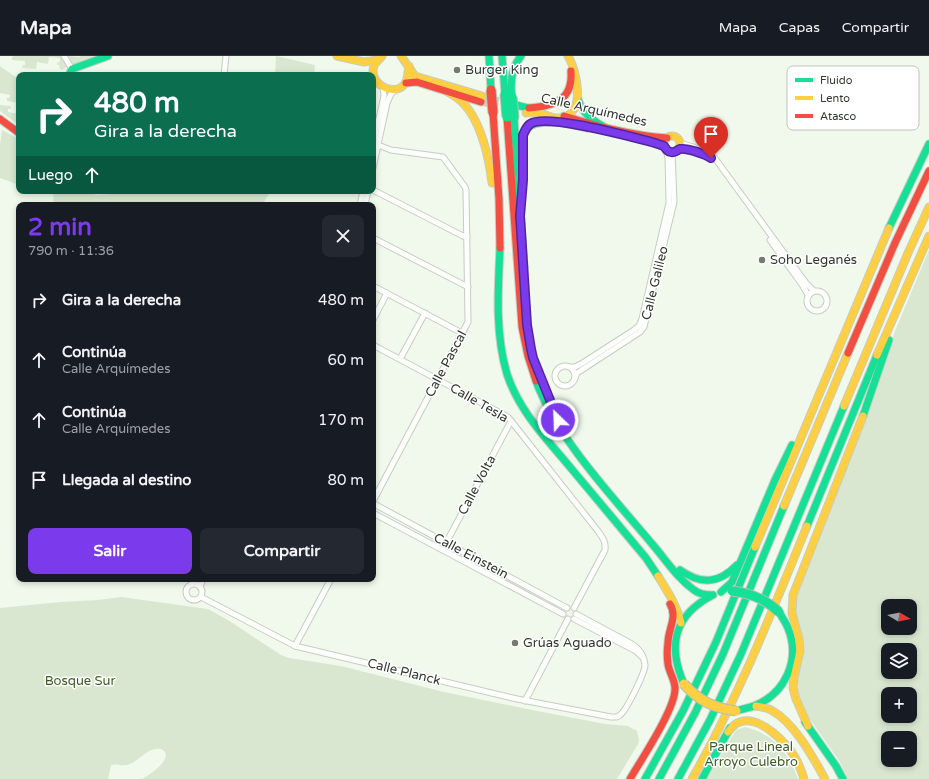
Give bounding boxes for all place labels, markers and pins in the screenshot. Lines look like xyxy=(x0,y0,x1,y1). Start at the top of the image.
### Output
place label: Burger King xyxy=(465,62,539,78)
marker: Burger King xyxy=(452,65,462,75)
pin xyxy=(694,117,728,158)
place label: Soho Leganés xyxy=(770,252,857,268)
marker: Soho Leganés xyxy=(757,255,767,265)
place label: Grúas Aguado xyxy=(523,635,612,651)
marker: Grúas Aguado xyxy=(510,638,520,648)

